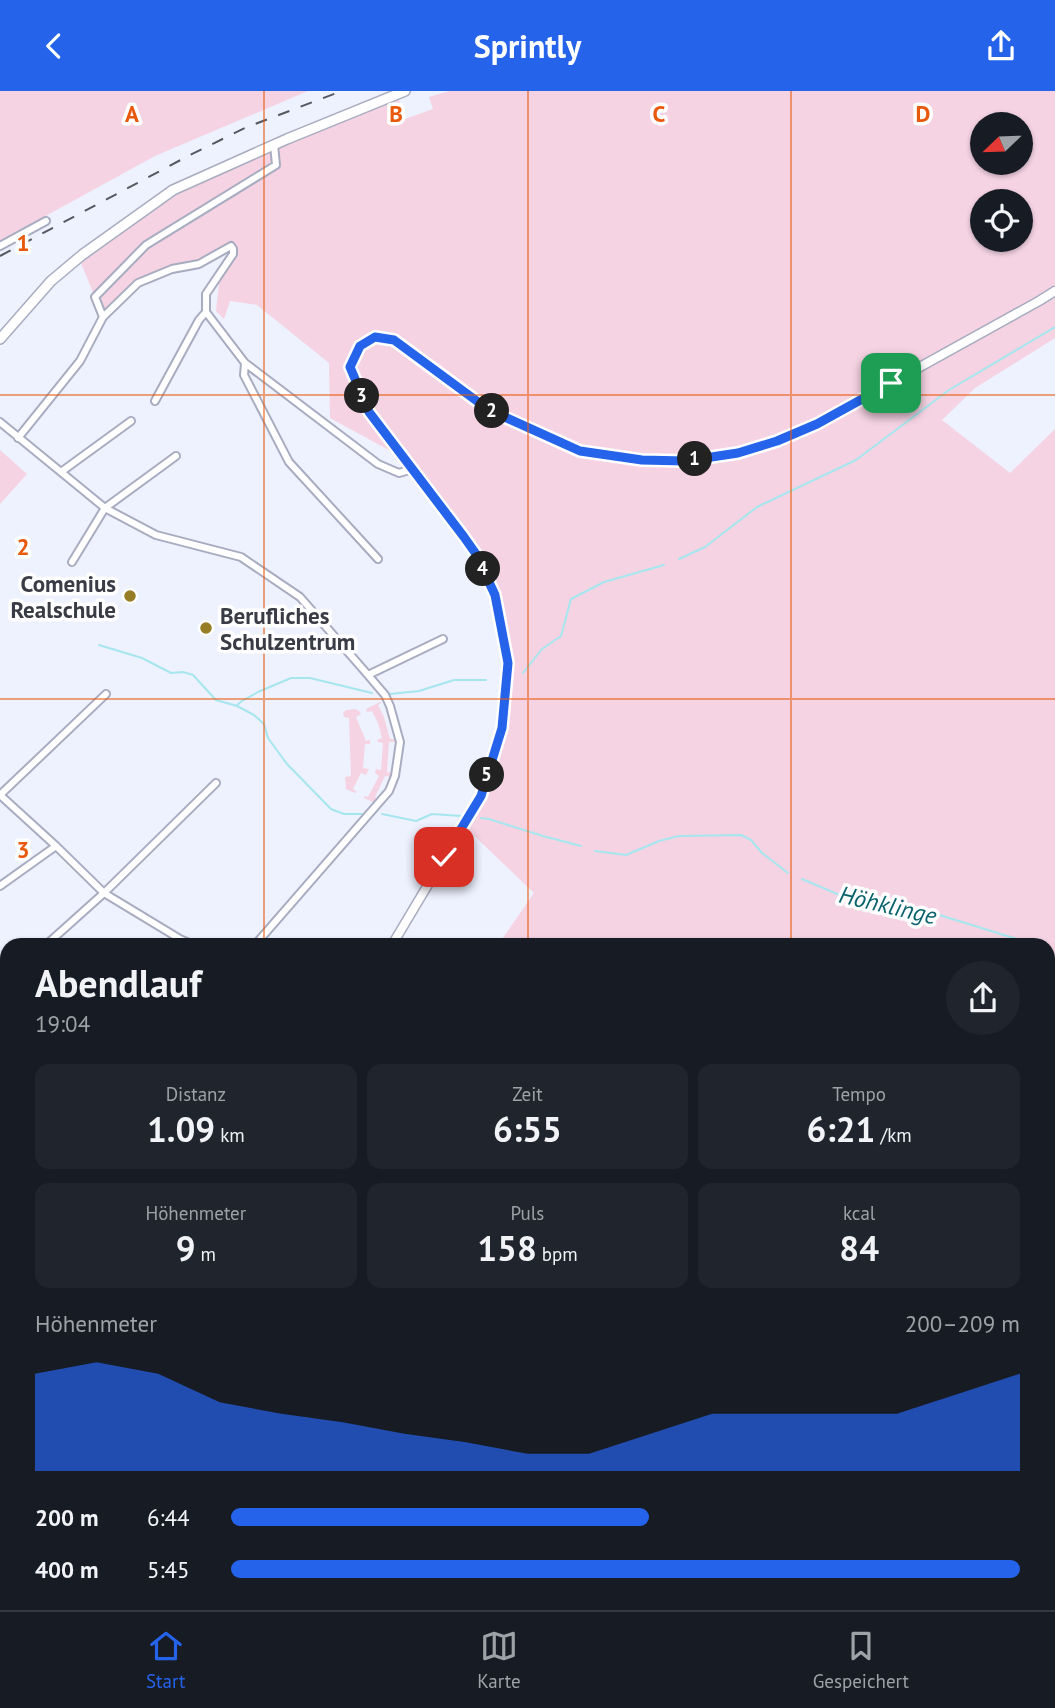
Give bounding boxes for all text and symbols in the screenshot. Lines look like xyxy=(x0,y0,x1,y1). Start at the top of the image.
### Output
text: Sprintly xyxy=(474,25,581,67)
icon: back xyxy=(35,27,73,65)
icon: share xyxy=(982,27,1020,65)
text: A xyxy=(125,99,139,128)
text: B xyxy=(389,99,403,128)
text: C xyxy=(653,99,666,128)
text: D xyxy=(916,99,930,128)
north arrow xyxy=(970,112,1032,175)
map controls xyxy=(970,112,1033,252)
button: locate xyxy=(970,189,1033,252)
text: 1 xyxy=(16,228,30,257)
pin xyxy=(861,353,921,413)
icon: arrive xyxy=(872,364,910,402)
pin: 3 xyxy=(344,379,380,413)
text: 3 xyxy=(356,383,367,407)
pin: 2 xyxy=(475,393,510,429)
text: 2 xyxy=(486,398,497,422)
pin: 1 xyxy=(678,441,712,477)
text: 1 xyxy=(689,446,700,470)
text: 2 xyxy=(16,532,30,561)
pin: 4 xyxy=(466,552,500,587)
text: 4 xyxy=(477,556,488,580)
place label: Comenius Realschule xyxy=(10,569,116,624)
marker: Comenius Realschule xyxy=(122,588,138,604)
place label: Berufliches Schulzentrum xyxy=(220,601,355,656)
marker: Berufliches Schulzentrum xyxy=(198,620,214,636)
pin: 5 xyxy=(470,757,504,793)
text: 5 xyxy=(481,762,492,786)
pin xyxy=(414,827,474,887)
text: 3 xyxy=(16,835,30,864)
icon: check xyxy=(425,838,463,876)
water label: Höhklinge xyxy=(836,879,940,931)
text: Abendlauf xyxy=(35,958,202,1007)
button: share xyxy=(946,961,1020,1035)
text: 19:04 xyxy=(35,1009,90,1038)
text: Distanz xyxy=(166,1082,226,1106)
text: Zeit xyxy=(512,1082,543,1106)
text: Tempo xyxy=(832,1082,886,1106)
text: 1.09 xyxy=(147,1106,215,1152)
text: 6:55 xyxy=(493,1106,562,1152)
text: 6:21 xyxy=(807,1106,875,1152)
text: km xyxy=(215,1123,245,1147)
text: /km xyxy=(875,1123,912,1147)
text: Höhenmeter xyxy=(145,1201,246,1225)
text: Puls xyxy=(511,1201,544,1225)
text: kcal xyxy=(843,1201,875,1225)
text: 9 xyxy=(176,1225,196,1271)
text: 158 xyxy=(477,1225,537,1271)
text: 84 xyxy=(839,1225,879,1271)
text: m xyxy=(196,1242,216,1266)
text: bpm xyxy=(537,1242,578,1266)
text: Höhenmeter xyxy=(35,1309,157,1338)
text: 200–209 m xyxy=(905,1309,1020,1338)
text: 200 m xyxy=(35,1503,98,1532)
text: 6:44 xyxy=(147,1503,190,1532)
text: 400 m xyxy=(35,1555,98,1584)
text: 5:45 xyxy=(147,1555,190,1584)
tab: Start xyxy=(146,1627,185,1693)
tab: Karte xyxy=(477,1627,521,1693)
tab: Gespeichert xyxy=(813,1627,909,1693)

